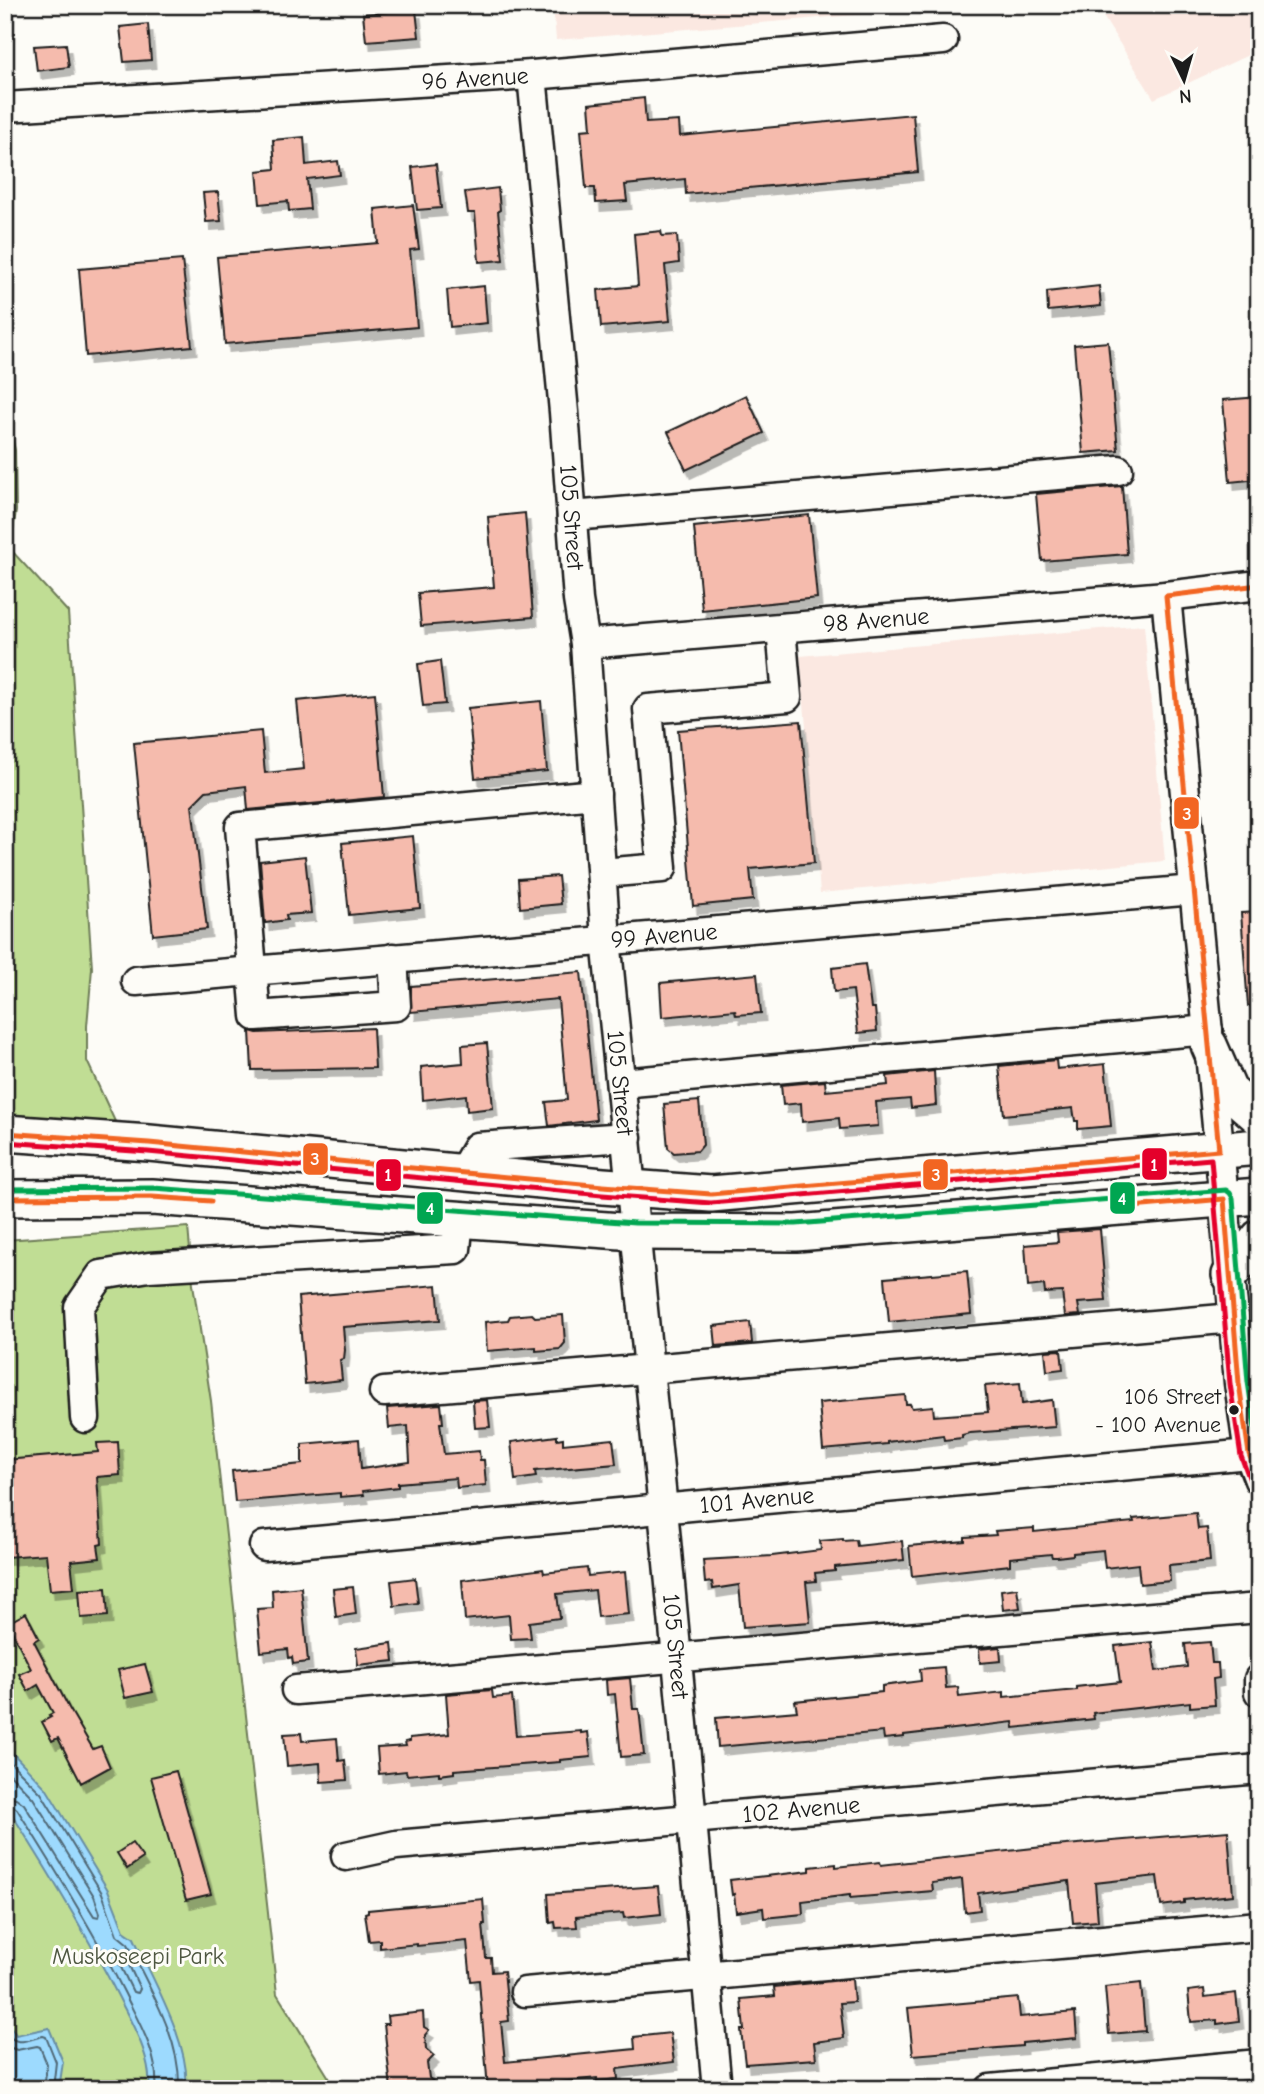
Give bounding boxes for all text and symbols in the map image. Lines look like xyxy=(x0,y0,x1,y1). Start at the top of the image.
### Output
north arrow xyxy=(1148,46,1218,116)
street label: 96 Avenue xyxy=(421,61,529,96)
text: N xyxy=(1178,84,1193,107)
street label: 105 Street xyxy=(554,464,590,572)
street label: 98 Avenue xyxy=(822,602,930,638)
line badge: 3 xyxy=(1173,796,1200,830)
text: 3 xyxy=(1182,803,1192,825)
street label: 99 Avenue xyxy=(610,917,718,954)
street label: 105 Street xyxy=(601,1029,640,1138)
line badge: 3 xyxy=(302,1142,329,1176)
line badge: 1 xyxy=(1141,1147,1168,1181)
text: 3 xyxy=(310,1148,320,1170)
text: 1 xyxy=(1150,1154,1158,1176)
line badge: 1 xyxy=(375,1158,402,1192)
line badge: 3 xyxy=(922,1158,949,1191)
text: 1 xyxy=(384,1164,392,1186)
text: 3 xyxy=(931,1164,941,1186)
line badge: 4 xyxy=(1109,1181,1136,1215)
text: 4 xyxy=(1118,1188,1127,1210)
line badge: 4 xyxy=(416,1191,444,1225)
text: 4 xyxy=(426,1198,435,1220)
place label: 106 Street - 100 Avenue xyxy=(1095,1384,1222,1438)
marker: 106 Street - 100 Avenue xyxy=(1227,1403,1241,1417)
street label: 101 Avenue xyxy=(698,1481,815,1519)
street label: 105 Street xyxy=(657,1592,695,1701)
street label: 102 Avenue xyxy=(741,1790,861,1828)
park label: Muskoseepi Park xyxy=(52,1942,224,1970)

